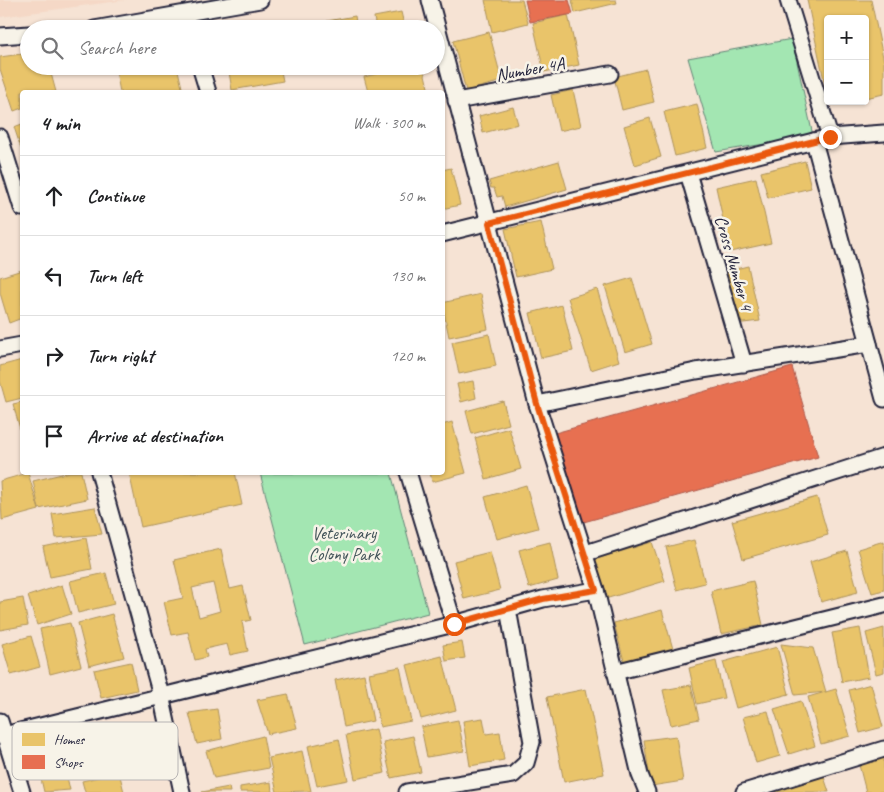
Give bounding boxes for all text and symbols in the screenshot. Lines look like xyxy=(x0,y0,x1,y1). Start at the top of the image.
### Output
map controls xyxy=(824,15,869,105)
button: + xyxy=(824,15,869,60)
search box xyxy=(20,20,445,75)
icon: search xyxy=(38,34,66,62)
text: Search here xyxy=(78,36,155,60)
street label: Number 4A xyxy=(494,52,567,86)
button: − xyxy=(824,60,869,105)
text: 4 min xyxy=(40,110,80,136)
text: Walk · 300 m xyxy=(353,113,425,133)
route end xyxy=(819,126,842,149)
icon: ahead xyxy=(40,182,68,210)
text: Continue xyxy=(87,184,144,208)
text: 50 m xyxy=(398,186,425,206)
street label: Cross Number 4 xyxy=(710,213,759,315)
icon: left xyxy=(40,262,68,290)
text: Turn left xyxy=(87,264,142,288)
text: 130 m xyxy=(391,266,425,286)
icon: right xyxy=(40,342,68,370)
text: Turn right xyxy=(87,344,154,368)
text: 120 m xyxy=(391,346,425,366)
icon: arrive xyxy=(40,422,68,450)
text: Arrive at destination xyxy=(87,424,223,448)
park label: Veterinary Colony Park xyxy=(309,522,381,565)
route start xyxy=(443,613,466,636)
legend xyxy=(12,722,178,780)
text: Homes xyxy=(54,731,85,748)
text: Shops xyxy=(54,754,84,771)

